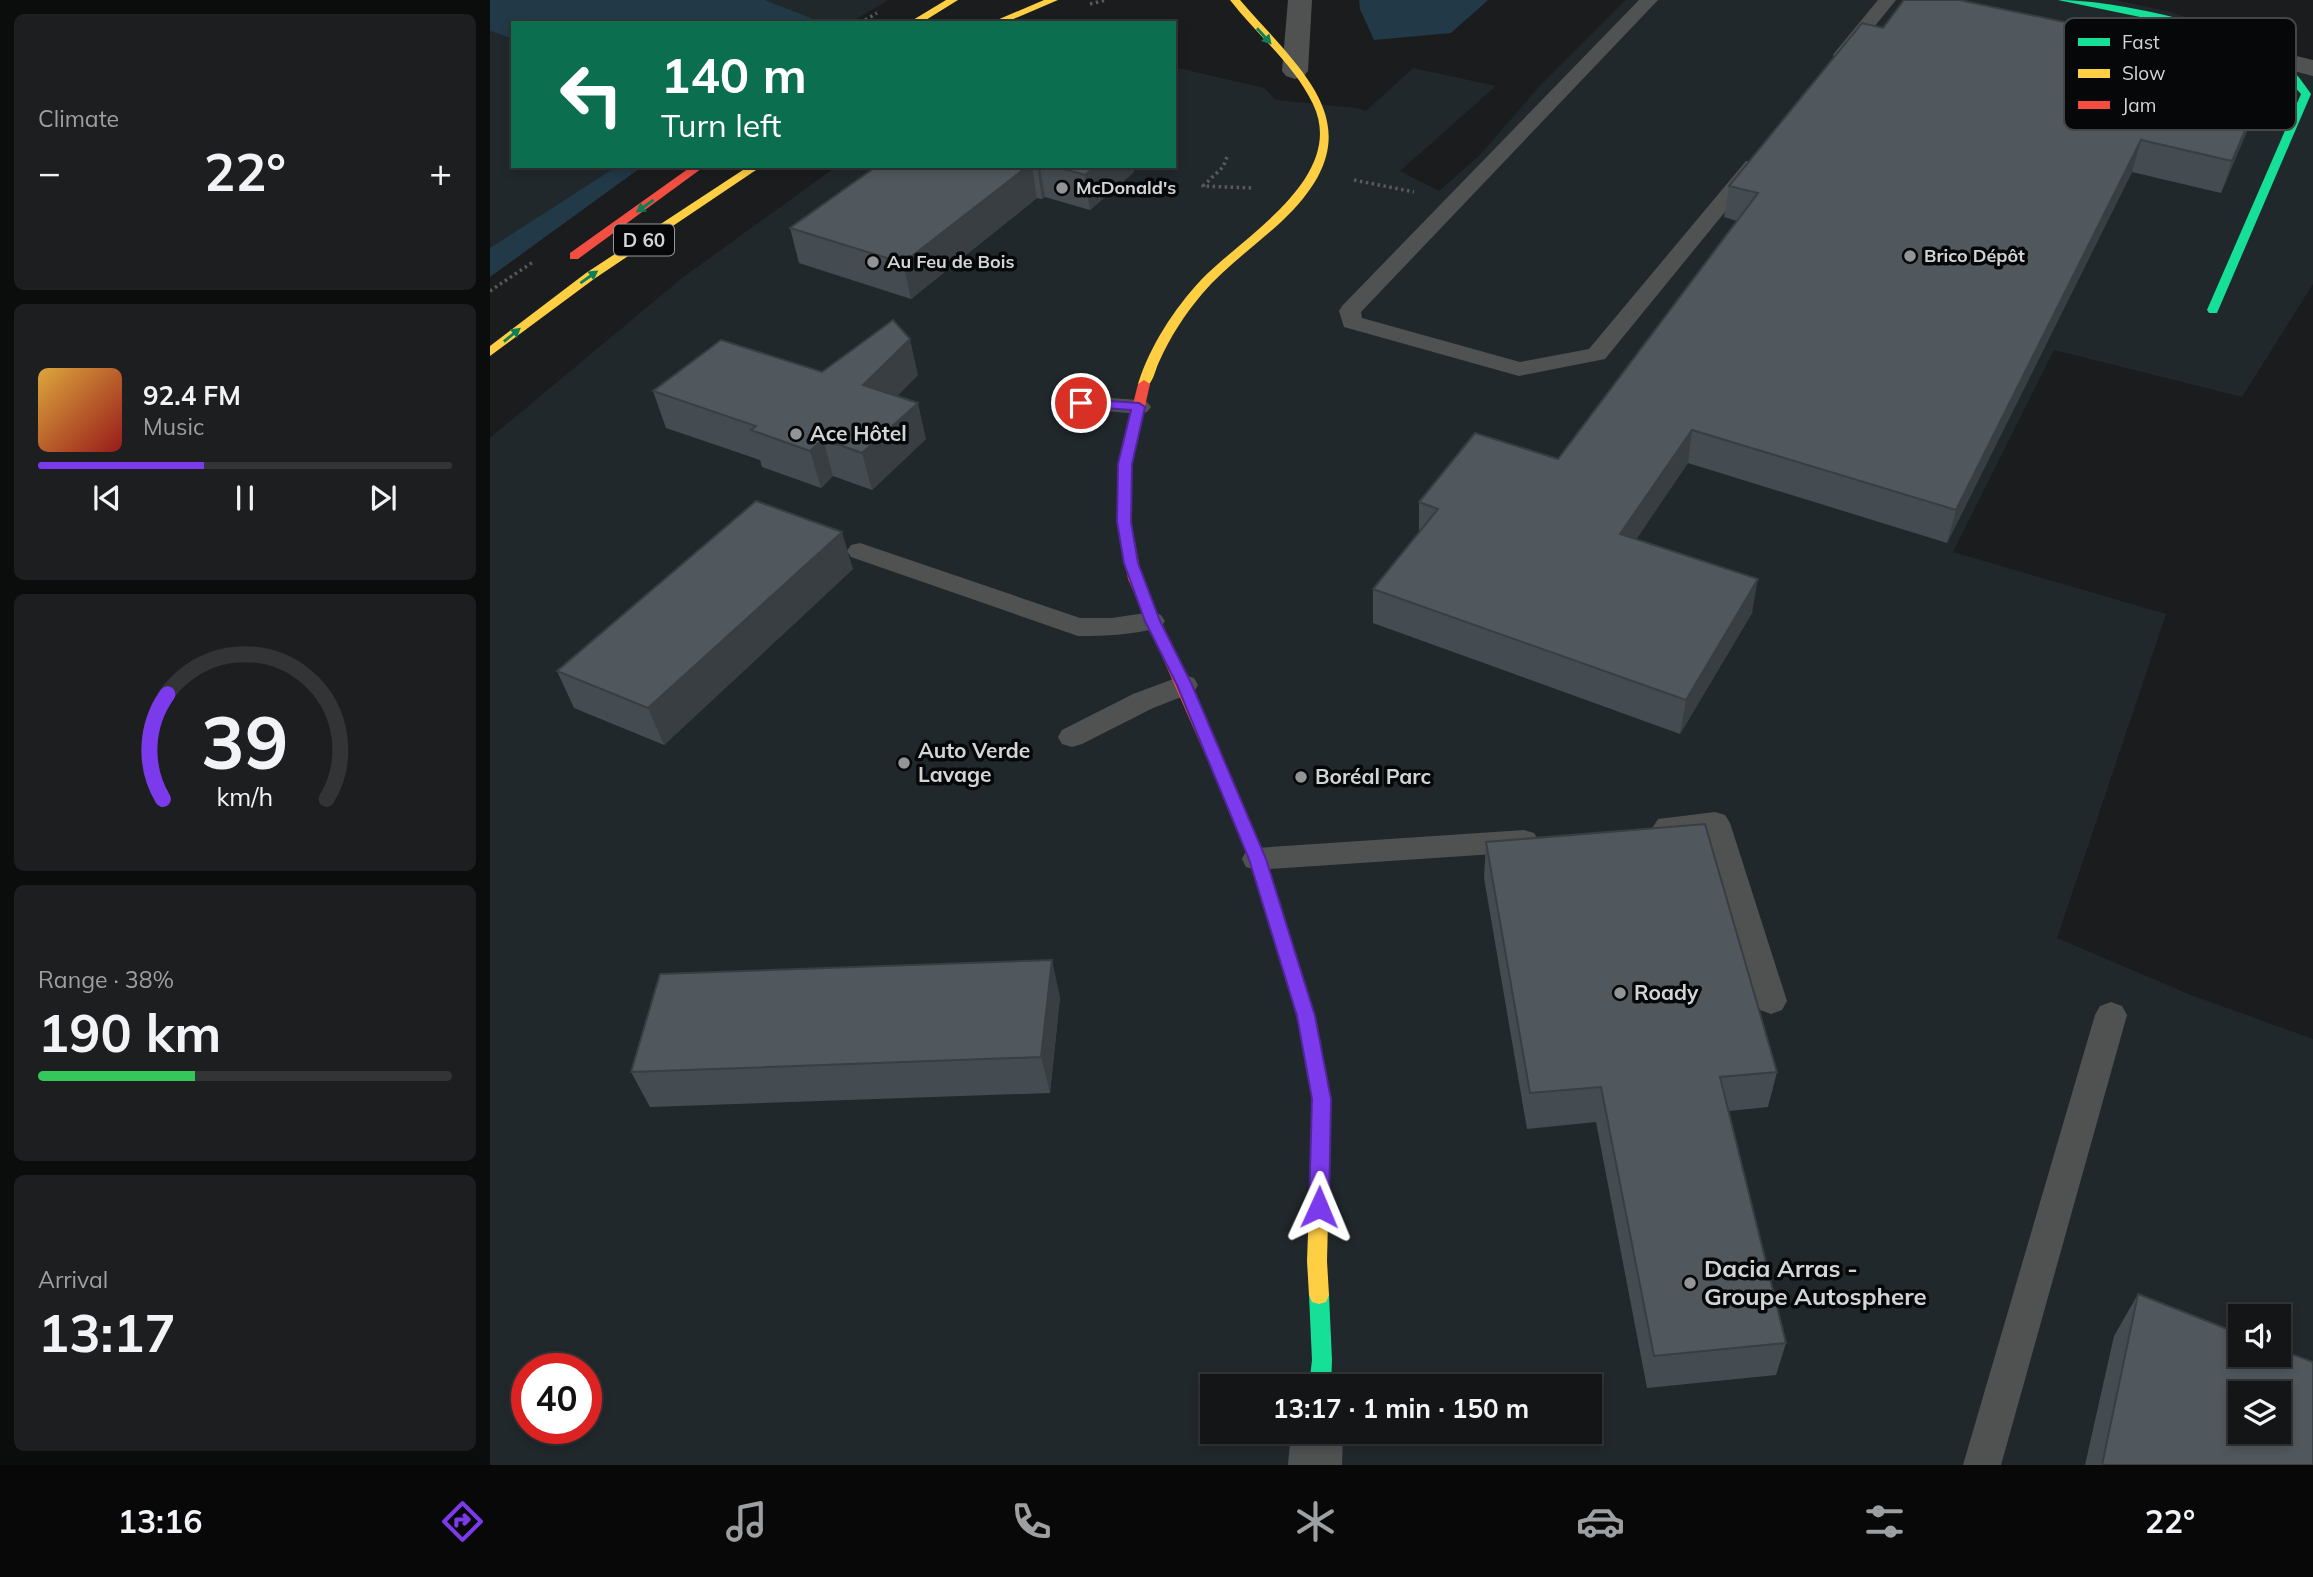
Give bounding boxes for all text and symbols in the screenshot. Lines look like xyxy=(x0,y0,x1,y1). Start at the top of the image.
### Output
legend xyxy=(2064,18,2296,130)
one-way arrow xyxy=(1256,27,1272,45)
text: Fast xyxy=(2122,30,2160,54)
text: 140 m xyxy=(661,44,807,105)
icon: left xyxy=(546,49,637,140)
text: Slow xyxy=(2122,61,2166,85)
text: Jam xyxy=(2122,93,2156,117)
text: Climate xyxy=(38,104,119,133)
text: Turn left xyxy=(661,105,781,145)
text: 22° xyxy=(204,139,286,204)
text: − xyxy=(38,148,61,196)
text: + xyxy=(429,148,452,196)
place label: McDonald's xyxy=(1076,176,1176,199)
marker: McDonald's xyxy=(1054,180,1070,196)
one-way arrow xyxy=(636,199,654,213)
road number: D 60 xyxy=(614,224,674,256)
place label: Brico Dépôt xyxy=(1924,244,2025,267)
marker: Brico Dépôt xyxy=(1902,248,1918,264)
place label: Au Feu de Bois xyxy=(887,250,1014,273)
marker: Au Feu de Bois xyxy=(865,254,881,270)
one-way arrow xyxy=(580,270,598,284)
one-way arrow xyxy=(503,328,520,343)
pin xyxy=(1051,373,1111,433)
text: 92.4 FM xyxy=(143,379,241,412)
icon: arrive xyxy=(1062,384,1100,422)
text: Music xyxy=(143,412,204,441)
place label: Ace Hôtel xyxy=(810,420,907,446)
marker: Ace Hôtel xyxy=(788,426,804,442)
icon: previous xyxy=(88,479,126,517)
icon: pause xyxy=(226,479,264,517)
icon: next xyxy=(364,479,402,517)
text: 39 xyxy=(201,696,289,787)
place label: Auto Verde Lavage xyxy=(918,737,1030,787)
marker: Auto Verde Lavage xyxy=(896,755,912,771)
place label: Boréal Parc xyxy=(1315,763,1431,789)
marker: Boréal Parc xyxy=(1293,769,1309,785)
text: km/h xyxy=(217,780,273,811)
text: Range · 38% xyxy=(38,965,174,994)
place label: Roady xyxy=(1634,979,1699,1005)
marker: Roady xyxy=(1612,985,1628,1001)
text: 190 km xyxy=(38,1000,221,1065)
position arrow xyxy=(1282,1170,1356,1244)
place label: Dacia Arras - Groupe Autosphere xyxy=(1704,1253,1927,1311)
text: Arrival xyxy=(38,1265,108,1294)
marker: Dacia Arras - Groupe Autosphere xyxy=(1682,1275,1698,1291)
text: 13:17 xyxy=(38,1300,176,1365)
map controls xyxy=(2228,1304,2291,1444)
button: sound xyxy=(2228,1304,2291,1367)
speed limit sign: 40 xyxy=(511,1353,602,1444)
button: layers xyxy=(2228,1381,2291,1444)
text: 13:17 · 1 min · 150 m xyxy=(1273,1392,1529,1425)
icon: directions xyxy=(438,1497,487,1546)
icon: music xyxy=(722,1497,771,1546)
icon: phone xyxy=(1007,1497,1056,1546)
icon: climate xyxy=(1291,1497,1340,1546)
icon: car xyxy=(1576,1497,1625,1546)
icon: filters xyxy=(1860,1497,1909,1546)
text: 13:16 xyxy=(118,1501,202,1541)
text: 22° xyxy=(2145,1501,2195,1541)

